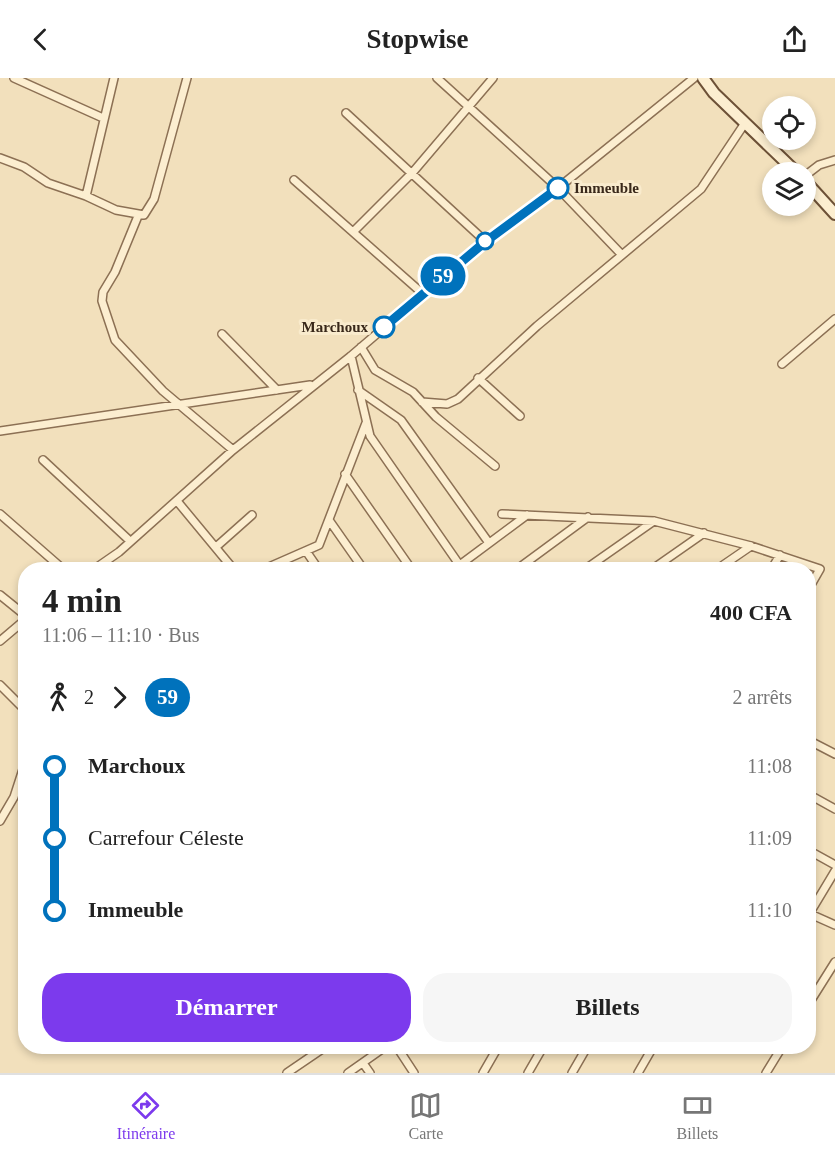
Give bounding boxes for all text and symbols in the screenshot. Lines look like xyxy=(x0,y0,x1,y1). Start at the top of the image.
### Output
icon: back xyxy=(24,23,57,56)
icon: share xyxy=(778,23,811,56)
text: Stopwise xyxy=(366,24,469,54)
map controls xyxy=(762,96,816,216)
button: locate xyxy=(762,96,816,150)
button: layers xyxy=(762,162,816,216)
marker: Immeuble xyxy=(547,177,569,199)
place label: Immeuble xyxy=(574,180,639,196)
unlabelled marker xyxy=(476,232,494,250)
line badge: 59 xyxy=(416,256,470,296)
text: 59 xyxy=(433,264,454,288)
marker: Marchoux xyxy=(373,316,395,338)
place label: Marchoux xyxy=(302,319,368,335)
text: 4 min xyxy=(42,583,122,619)
text: 400 CFA xyxy=(710,600,792,625)
text: 11:06 – 11:10 · Bus xyxy=(42,624,199,646)
icon: walk xyxy=(42,681,75,714)
icon: forward xyxy=(103,681,136,714)
text: 59 xyxy=(157,685,178,709)
text: 2 xyxy=(84,686,94,708)
text: 2 arrêts xyxy=(733,686,792,708)
text: Marchoux xyxy=(88,753,185,778)
text: 11:08 xyxy=(747,755,792,777)
text: Carrefour Céleste xyxy=(88,825,244,850)
text: 11:09 xyxy=(747,827,792,849)
text: Immeuble xyxy=(88,897,183,922)
text: 11:10 xyxy=(747,899,792,921)
button: Démarrer xyxy=(42,973,411,1042)
button: Billets xyxy=(423,973,792,1042)
tab: Itinéraire xyxy=(117,1089,175,1143)
tab: Carte xyxy=(409,1089,443,1143)
tab: Billets xyxy=(677,1089,718,1143)

